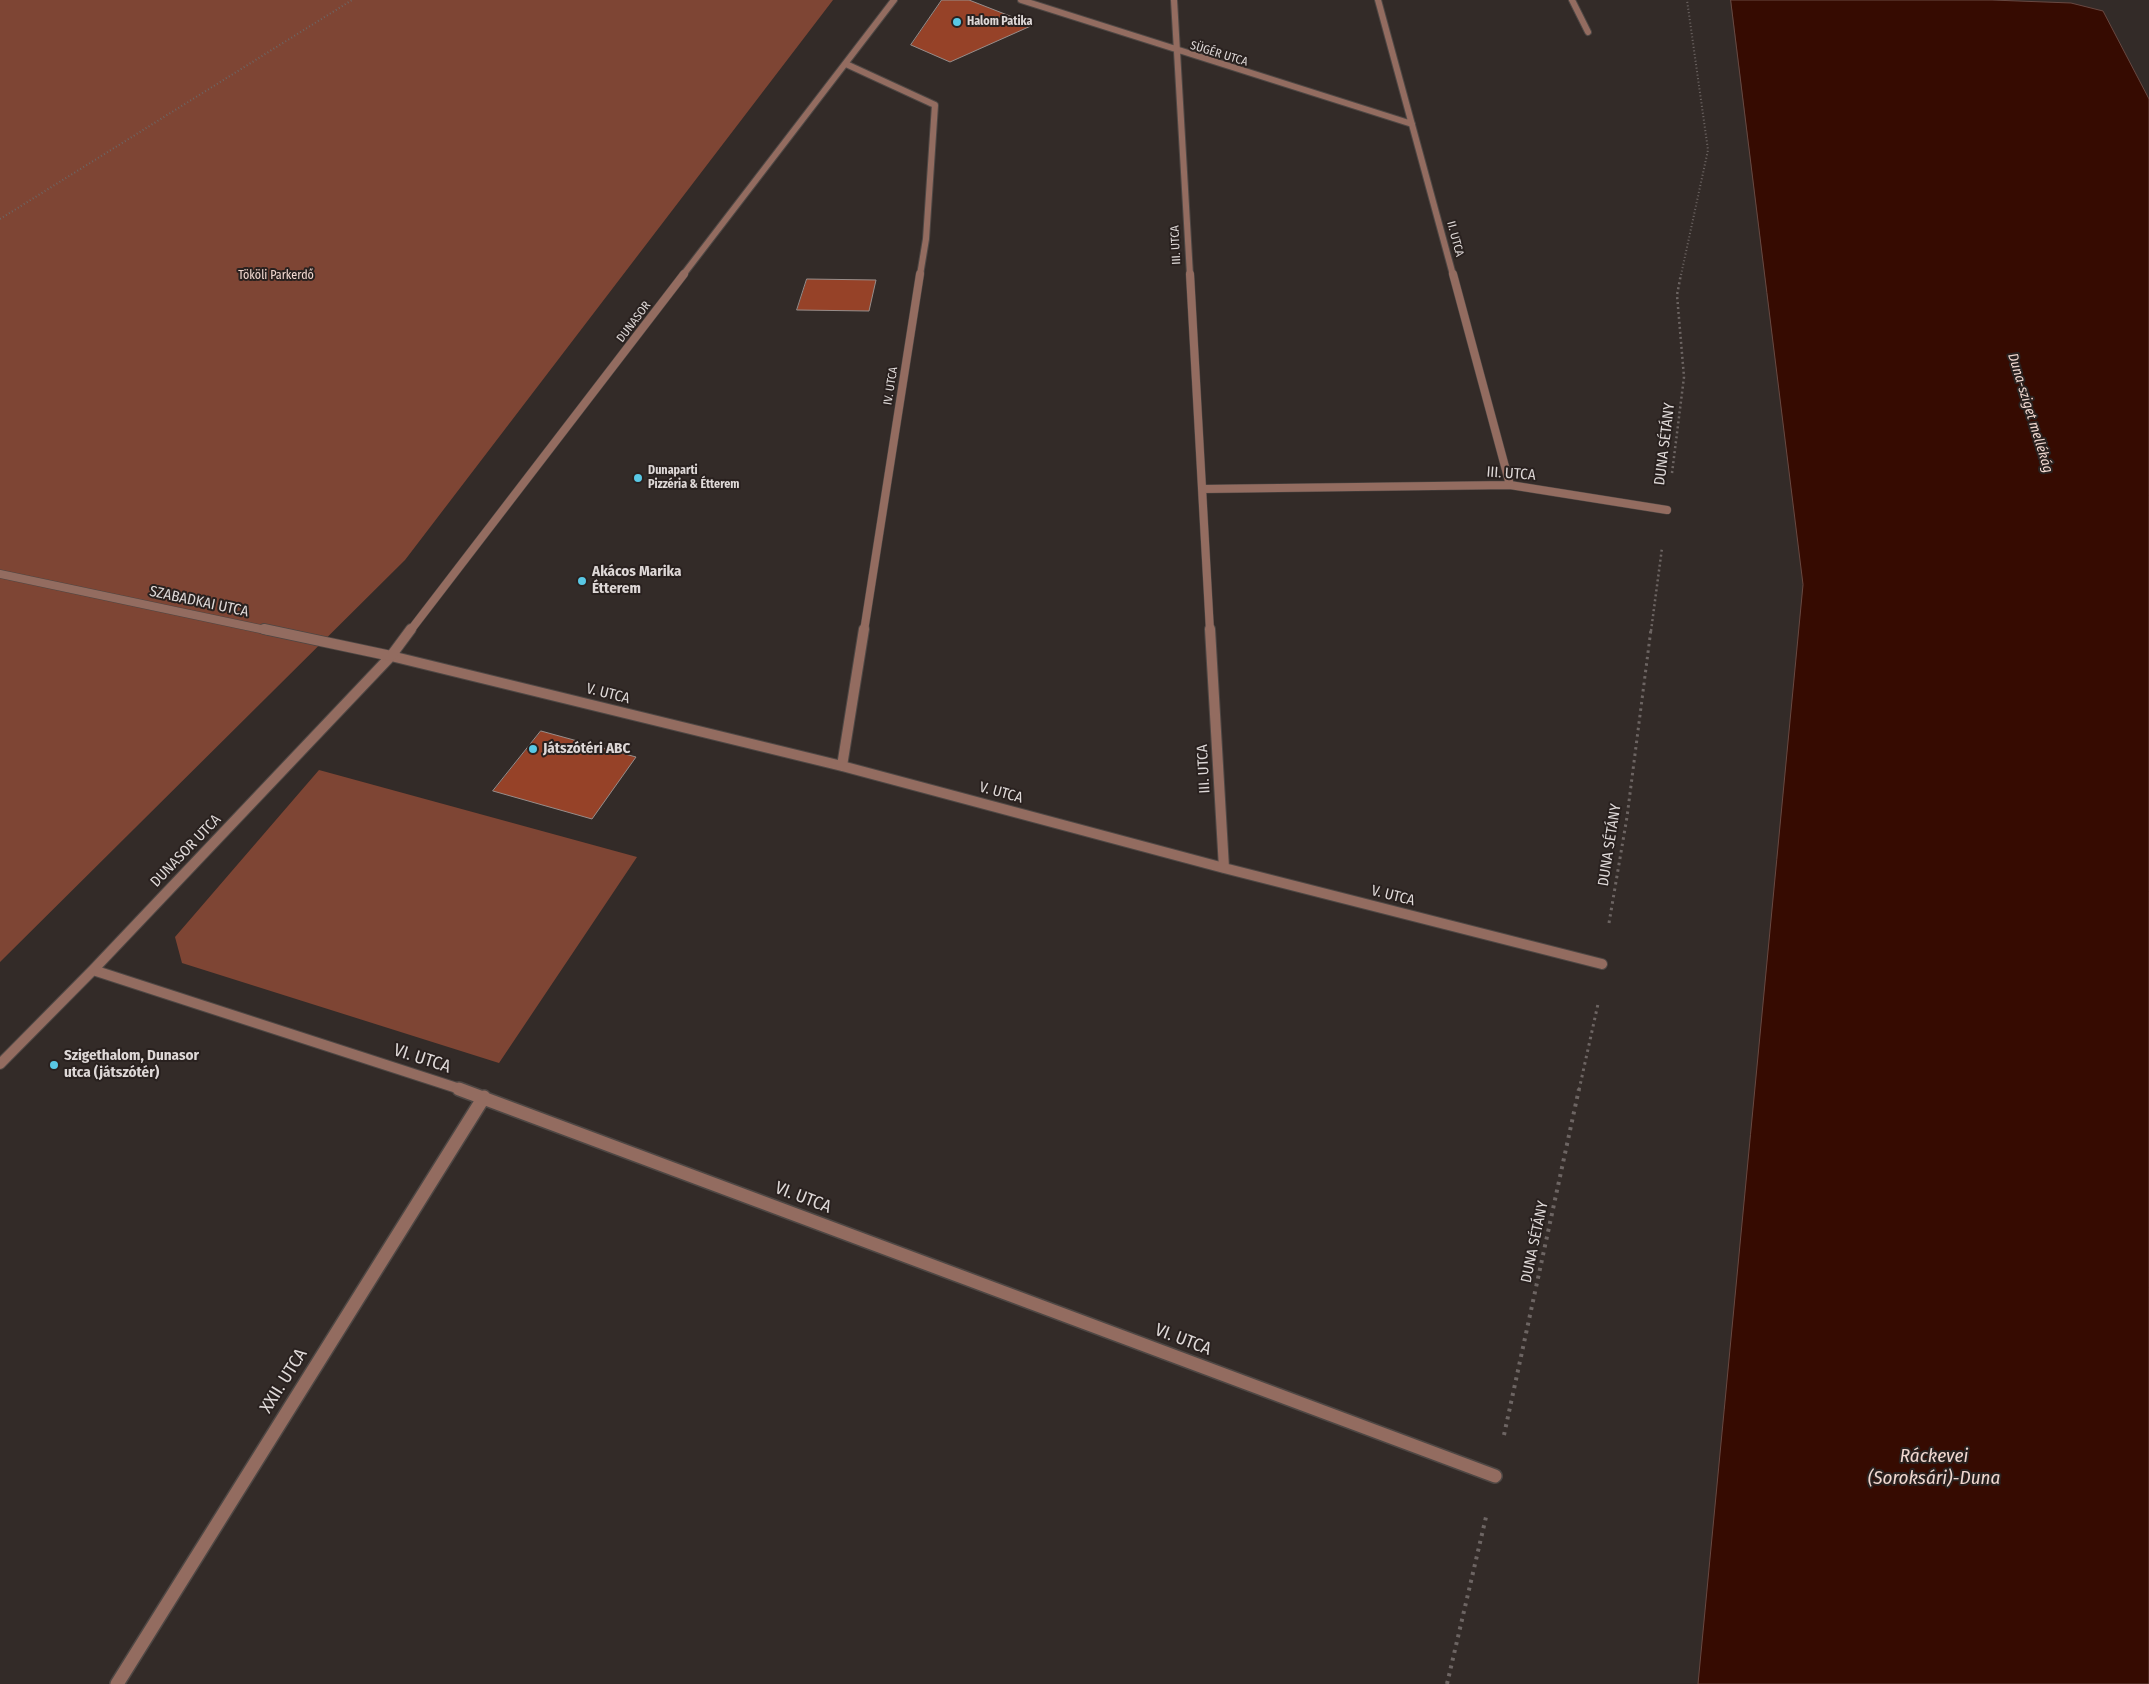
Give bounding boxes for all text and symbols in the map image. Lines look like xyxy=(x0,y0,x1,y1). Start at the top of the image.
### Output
place label: Halom Patika xyxy=(967,15,1032,29)
marker: Halom Patika xyxy=(951,16,963,28)
street label: SÜGÉR UTCA xyxy=(1188,38,1250,70)
street label: II. UTCA xyxy=(1443,220,1467,258)
street label: III. UTCA xyxy=(1168,225,1184,265)
park label: Tököli Parkerdő xyxy=(238,269,314,283)
street label: DUNASOR xyxy=(614,299,654,345)
water label: Duna-sziget mellékág xyxy=(2004,351,2056,475)
street label: IV. UTCA xyxy=(881,366,901,406)
street label: DUNA SÉTÁNY xyxy=(1651,402,1679,486)
street label: III. UTCA xyxy=(1486,463,1536,485)
place label: Dunaparti Pizzéria & Étterem xyxy=(648,464,739,492)
marker: Dunaparti Pizzéria & Étterem xyxy=(632,472,644,484)
place label: Akácos Marika Étterem xyxy=(592,563,681,598)
marker: Akácos Marika Étterem xyxy=(576,575,588,587)
street label: SZABADKAI UTCA xyxy=(148,583,250,621)
street label: V. UTCA xyxy=(584,680,632,708)
place label: Játszótéri ABC xyxy=(543,740,630,758)
marker: Játszótéri ABC xyxy=(527,743,539,755)
street label: III. UTCA xyxy=(1194,744,1214,794)
street label: V. UTCA xyxy=(977,779,1025,807)
street label: DUNA SÉTÁNY xyxy=(1595,803,1625,887)
street label: DUNASOR UTCA xyxy=(147,811,225,891)
street label: V. UTCA xyxy=(1369,882,1417,910)
street label: VI. UTCA xyxy=(391,1040,453,1078)
place label: Szigethalom, Dunasor utca (játszótér) xyxy=(64,1047,199,1082)
marker: Szigethalom, Dunasor utca (játszótér) xyxy=(48,1059,60,1071)
street label: VI. UTCA xyxy=(772,1177,834,1219)
street label: DUNA SÉTÁNY xyxy=(1518,1199,1552,1285)
street label: VI. UTCA xyxy=(1152,1319,1214,1361)
street label: XXII. UTCA xyxy=(256,1345,312,1417)
water label: Ráckevei (Soroksári)-Duna xyxy=(1868,1446,2000,1490)

